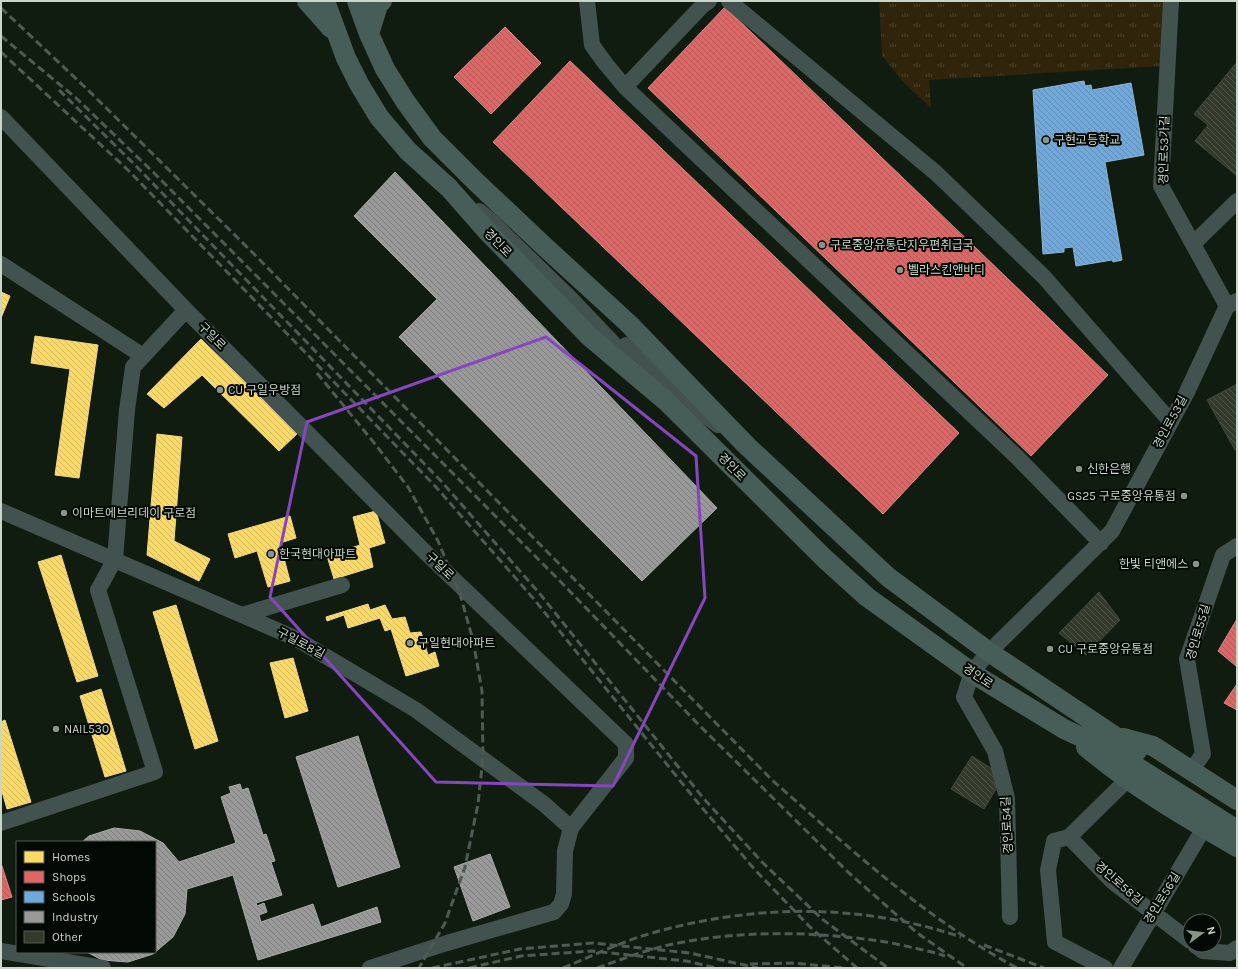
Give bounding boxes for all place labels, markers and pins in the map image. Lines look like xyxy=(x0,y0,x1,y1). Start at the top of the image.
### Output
place label: 구현고등학교 xyxy=(1054,133,1120,147)
marker: 구현고등학교 xyxy=(1041,135,1051,145)
place label: 구로중앙유통단지우편취급국 xyxy=(830,238,974,252)
marker: 구로중앙유통단지우편취급국 xyxy=(817,240,827,250)
place label: 벨라스킨앤바디 xyxy=(908,263,985,277)
marker: 벨라스킨앤바디 xyxy=(895,265,905,275)
place label: CU 구일우방점 xyxy=(228,383,301,397)
marker: CU 구일우방점 xyxy=(215,385,225,395)
place label: 신한은행 xyxy=(1087,462,1131,476)
marker: 신한은행 xyxy=(1074,464,1084,474)
place label: GS25 구로중앙유통점 xyxy=(1067,489,1176,503)
marker: GS25 구로중앙유통점 xyxy=(1179,491,1189,501)
place label: 이마트에브리데이 구로점 xyxy=(72,506,196,520)
marker: 이마트에브리데이 구로점 xyxy=(59,508,69,518)
place label: 한국현대아파트 xyxy=(279,547,356,561)
marker: 한국현대아파트 xyxy=(266,549,276,559)
place label: 한빛 티앤에스 xyxy=(1119,557,1188,571)
marker: 한빛 티앤에스 xyxy=(1191,559,1201,569)
place label: 구일현대아파트 xyxy=(418,636,495,650)
marker: 구일현대아파트 xyxy=(405,638,415,648)
place label: CU 구로중앙유통점 xyxy=(1058,642,1153,656)
marker: CU 구로중앙유통점 xyxy=(1045,644,1055,654)
place label: NAIL530 xyxy=(64,722,109,736)
marker: NAIL530 xyxy=(51,724,61,734)

